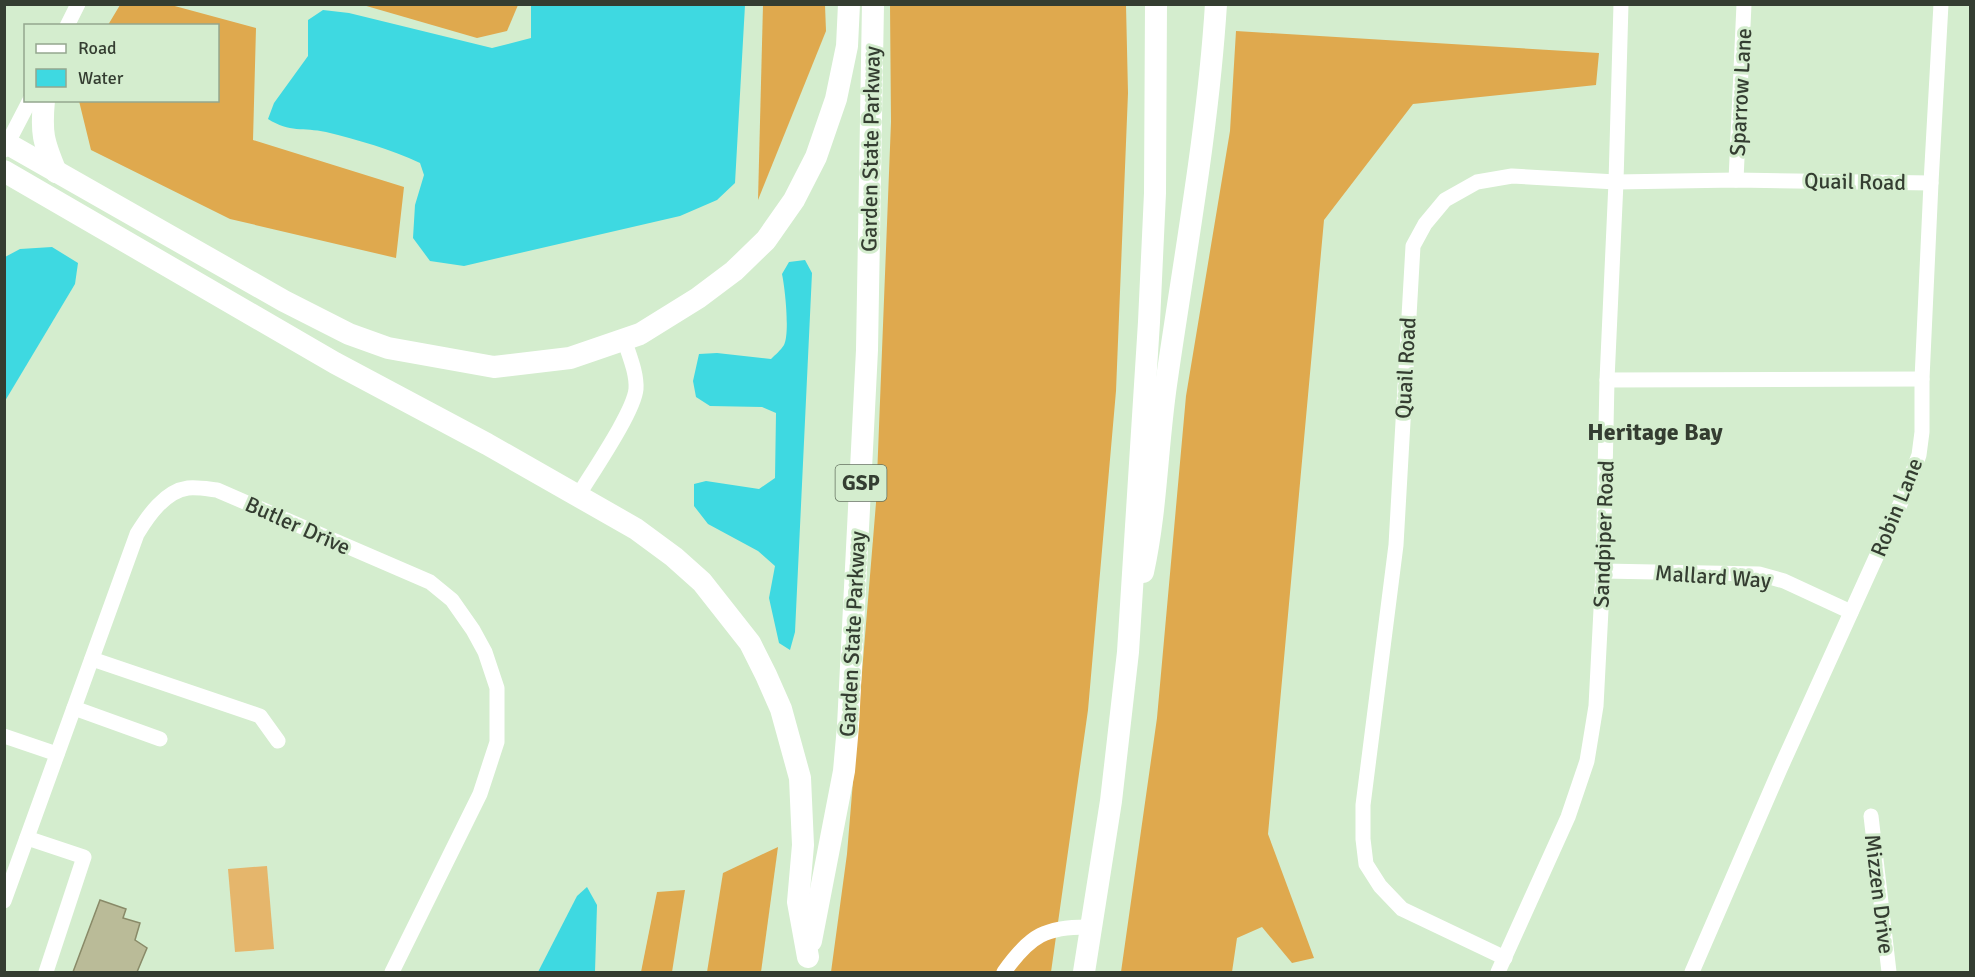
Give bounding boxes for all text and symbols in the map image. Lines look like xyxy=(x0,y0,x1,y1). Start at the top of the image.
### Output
legend xyxy=(24,24,219,102)
street label: Sparrow Lane xyxy=(1724,27,1757,157)
text: Road xyxy=(78,37,117,59)
street label: Garden State Parkway xyxy=(855,45,886,252)
text: Water xyxy=(78,67,124,89)
street label: Quail Road xyxy=(1804,167,1906,196)
street label: Quail Road xyxy=(1389,316,1422,420)
district label: Heritage Bay xyxy=(1587,417,1723,447)
street label: Robin Lane xyxy=(1864,454,1928,561)
street label: Sandpiper Road xyxy=(1587,460,1620,608)
road number: GSP xyxy=(836,465,886,501)
street label: Butler Drive xyxy=(241,490,355,561)
street label: Garden State Parkway xyxy=(834,530,871,738)
street label: Mallard Way xyxy=(1654,559,1773,594)
street label: Mizzen Drive xyxy=(1859,833,1900,955)

